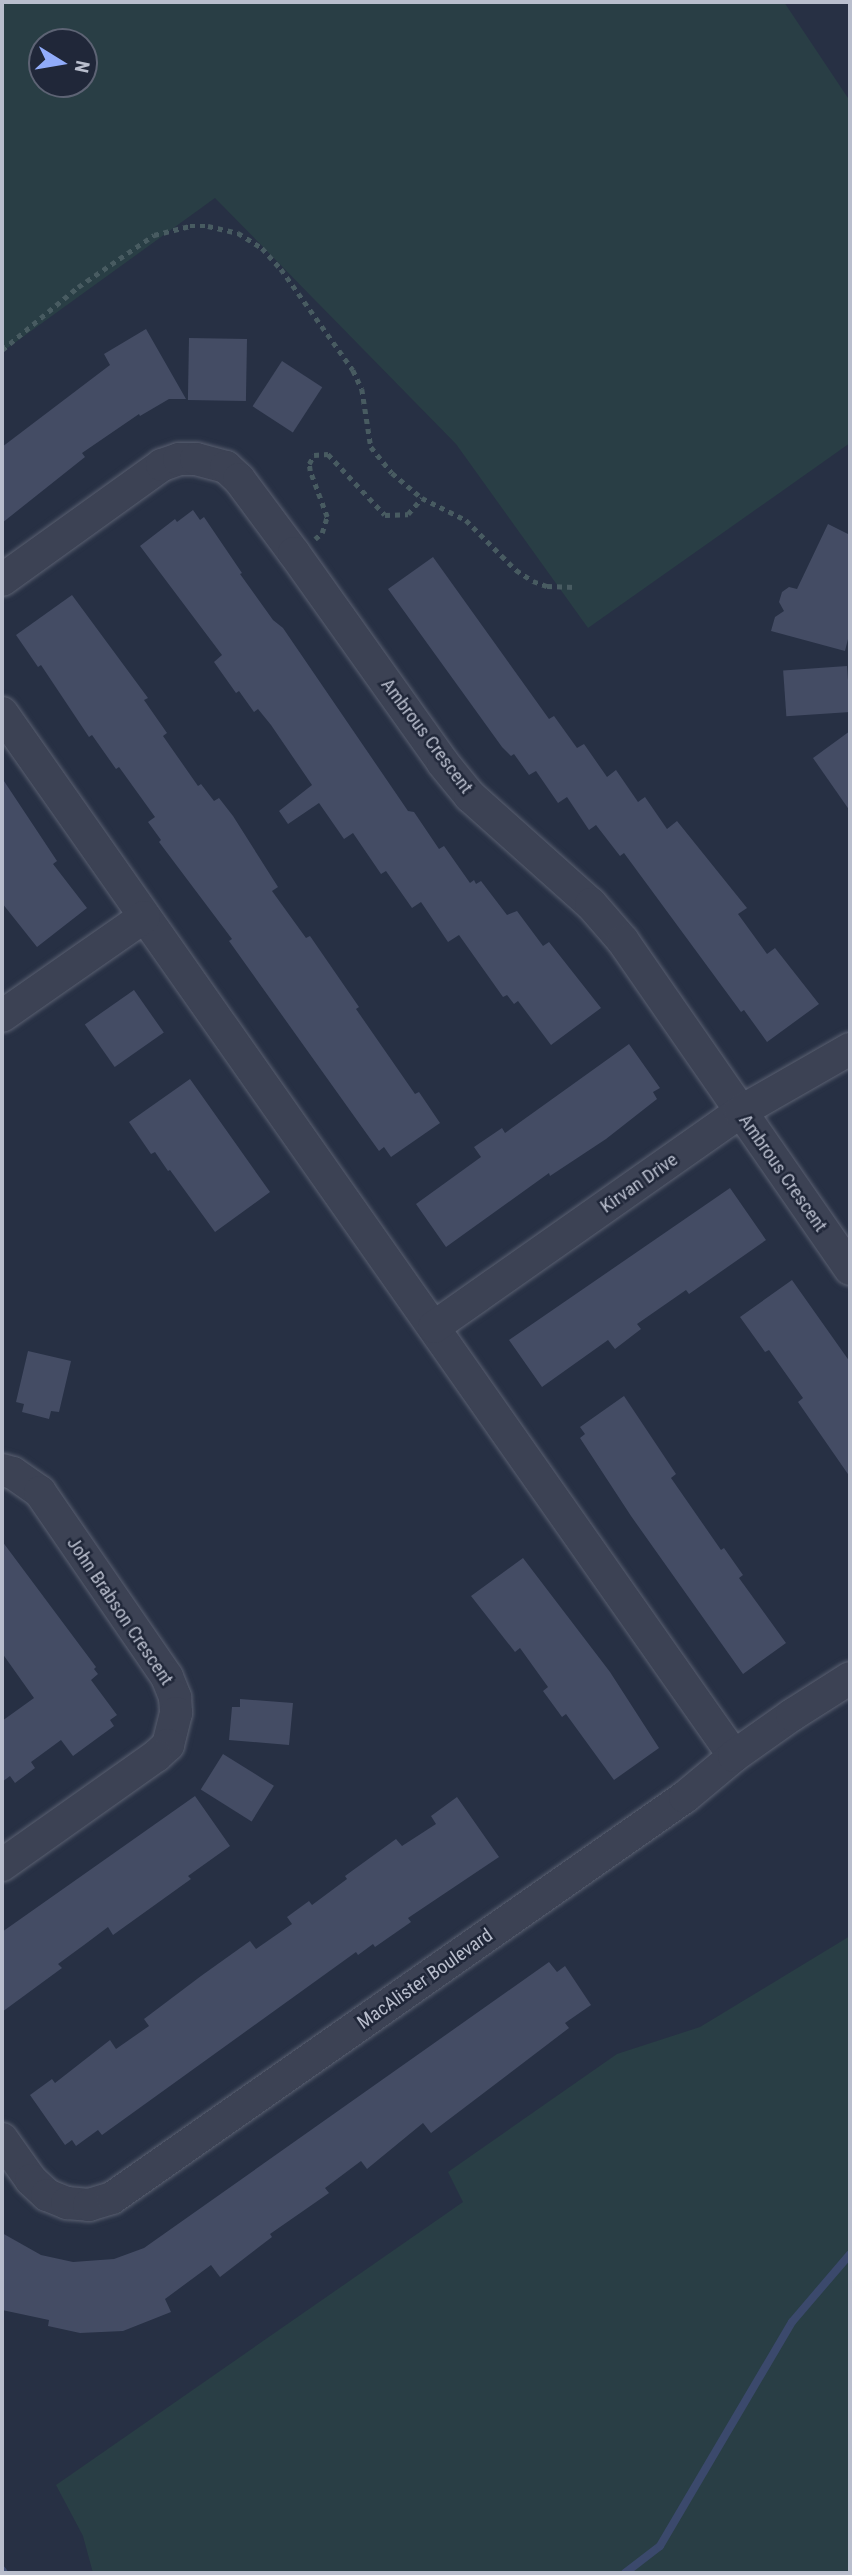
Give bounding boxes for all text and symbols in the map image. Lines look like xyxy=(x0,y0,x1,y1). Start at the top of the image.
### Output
north arrow xyxy=(28,28,98,98)
text: N xyxy=(70,59,95,75)
street label: Ambrous Crescent xyxy=(376,674,478,798)
street label: Ambrous Crescent xyxy=(734,1110,832,1236)
street label: Kirvan Drive xyxy=(596,1148,682,1218)
street label: John Brabson Crescent xyxy=(62,1533,178,1689)
street label: MacAlister Boulevard xyxy=(353,1924,497,2034)

